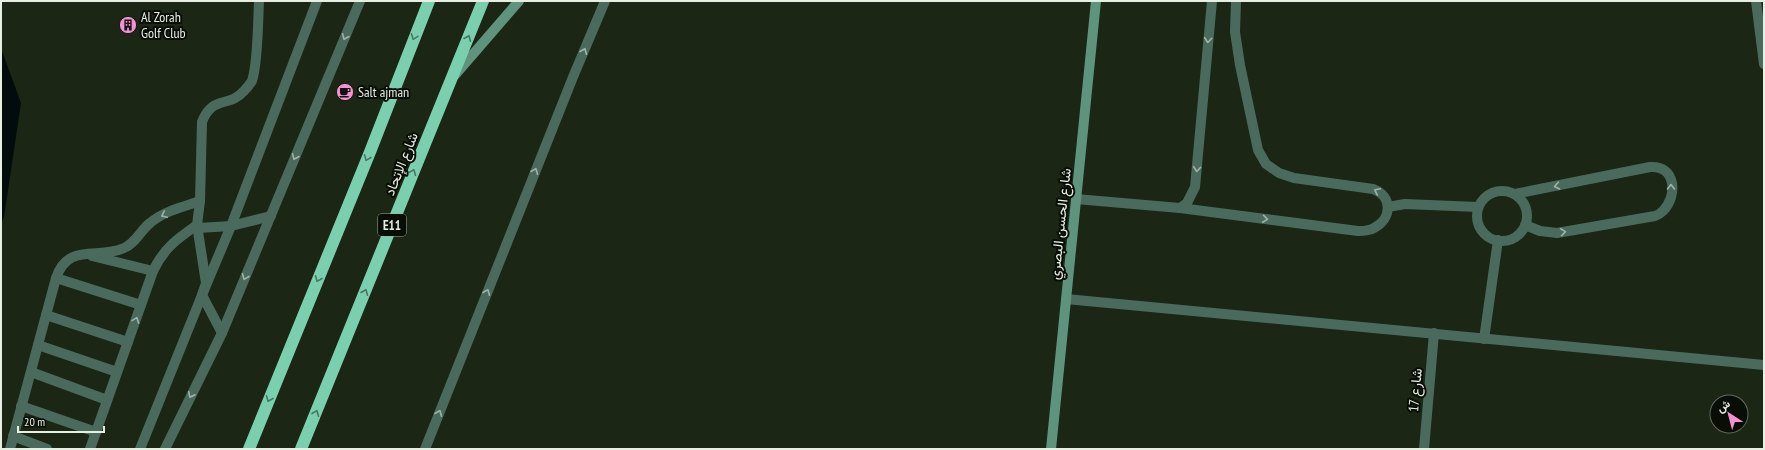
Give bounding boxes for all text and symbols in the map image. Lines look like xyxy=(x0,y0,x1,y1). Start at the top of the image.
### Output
place label: Al Zorah Golf Club xyxy=(141,8,186,42)
building icon: Al Zorah Golf Club xyxy=(118,15,138,35)
one-way arrow xyxy=(341,33,349,40)
one-way arrow xyxy=(411,34,419,41)
one-way arrow xyxy=(463,35,471,42)
one-way arrow xyxy=(1204,37,1213,43)
one-way arrow xyxy=(579,47,587,55)
cafe icon: Salt ajman xyxy=(335,82,355,102)
place label: Salt ajman xyxy=(358,83,409,101)
street label: شارع الإتحاد xyxy=(380,130,424,199)
one-way arrow xyxy=(292,153,300,161)
one-way arrow xyxy=(364,155,372,162)
one-way arrow xyxy=(1192,166,1201,172)
street label: شارع الحسن البصري xyxy=(1045,167,1078,281)
one-way arrow xyxy=(409,168,417,175)
one-way arrow xyxy=(531,168,539,175)
one-way arrow xyxy=(1553,181,1560,189)
one-way arrow xyxy=(1667,184,1675,190)
one-way arrow xyxy=(1373,188,1381,196)
one-way arrow xyxy=(160,210,168,218)
road number: E11 xyxy=(378,214,406,236)
one-way arrow xyxy=(1262,214,1268,223)
one-way arrow xyxy=(1559,228,1566,237)
one-way arrow xyxy=(242,274,250,281)
one-way arrow xyxy=(315,275,323,282)
one-way arrow xyxy=(360,289,368,296)
one-way arrow xyxy=(483,289,491,296)
one-way arrow xyxy=(131,316,139,323)
street label: شارع 17 xyxy=(1404,367,1428,413)
one-way arrow xyxy=(188,391,196,399)
north arrow xyxy=(1709,394,1749,434)
one-way arrow xyxy=(266,396,274,403)
text: ش xyxy=(1714,396,1733,415)
scale bar xyxy=(18,408,104,434)
one-way arrow xyxy=(311,409,319,417)
one-way arrow xyxy=(435,409,443,416)
text: 20 m xyxy=(24,414,45,429)

